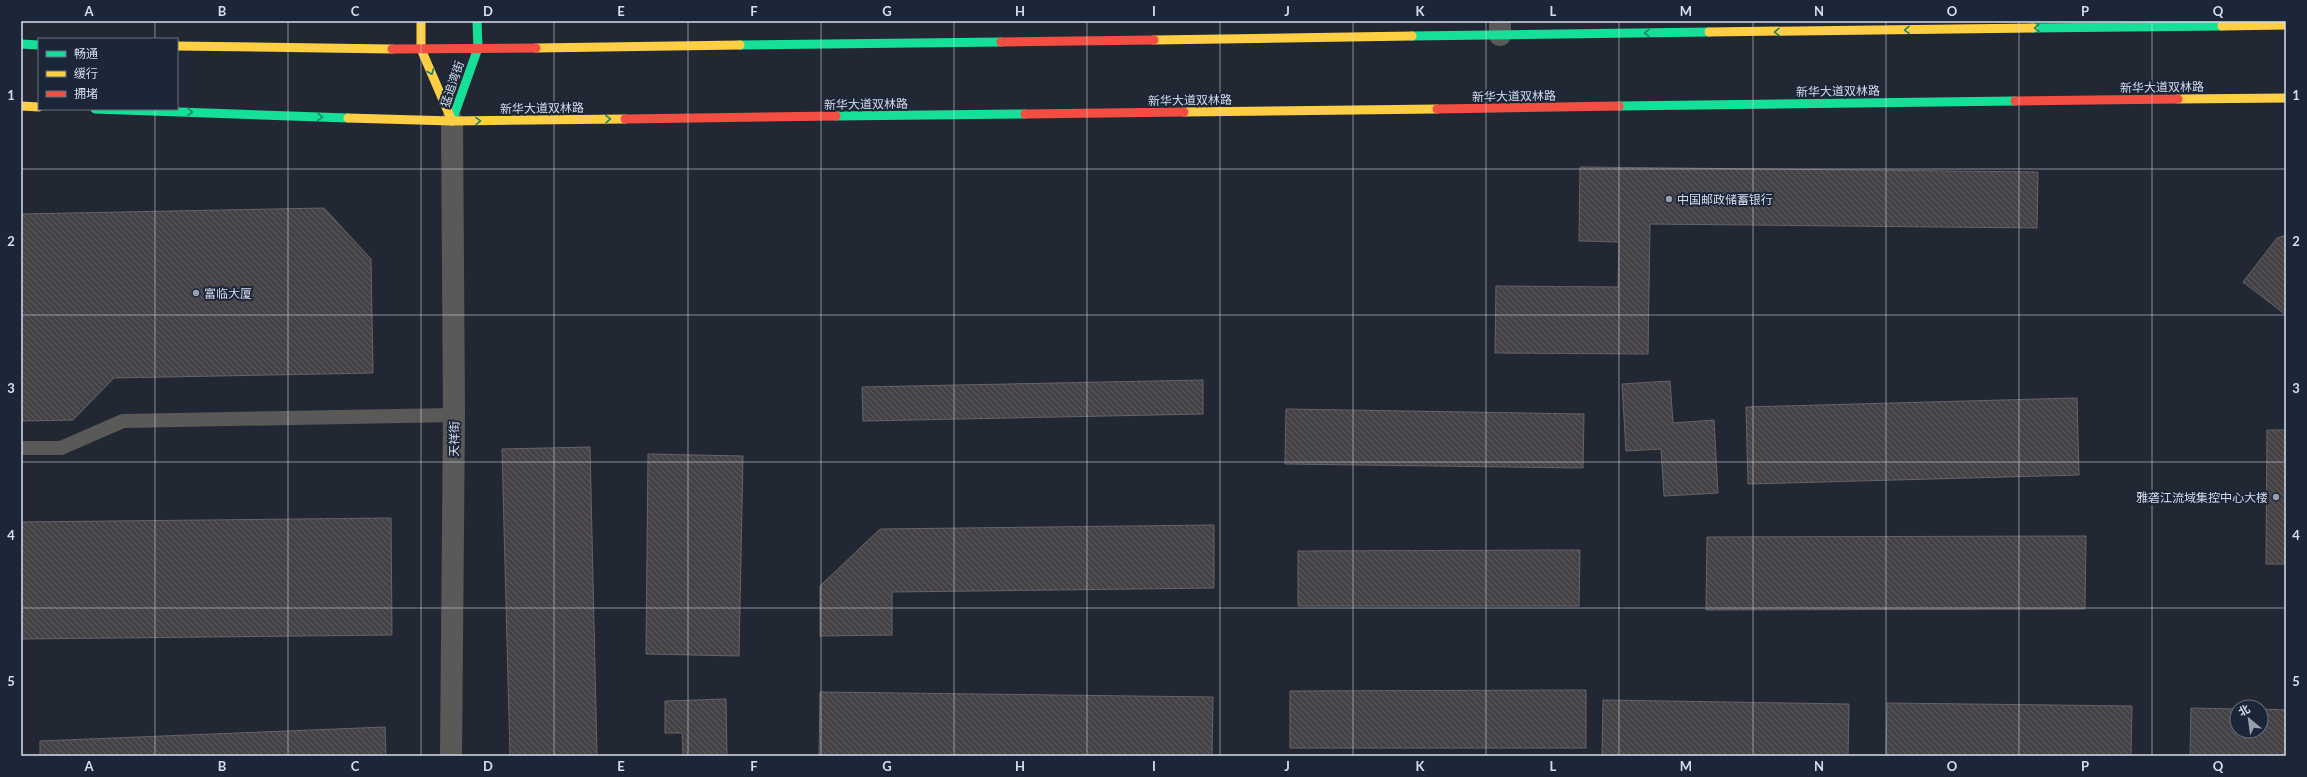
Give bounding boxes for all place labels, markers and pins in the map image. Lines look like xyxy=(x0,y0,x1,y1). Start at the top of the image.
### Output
place label: 中国邮政储蓄银行 xyxy=(1677,192,1773,207)
marker: 中国邮政储蓄银行 xyxy=(1664,194,1674,204)
place label: 富临大厦 xyxy=(204,286,252,301)
marker: 富临大厦 xyxy=(191,288,201,298)
place label: 雅砻江流域集控中心大楼 xyxy=(2136,490,2268,505)
marker: 雅砻江流域集控中心大楼 xyxy=(2271,492,2281,502)

